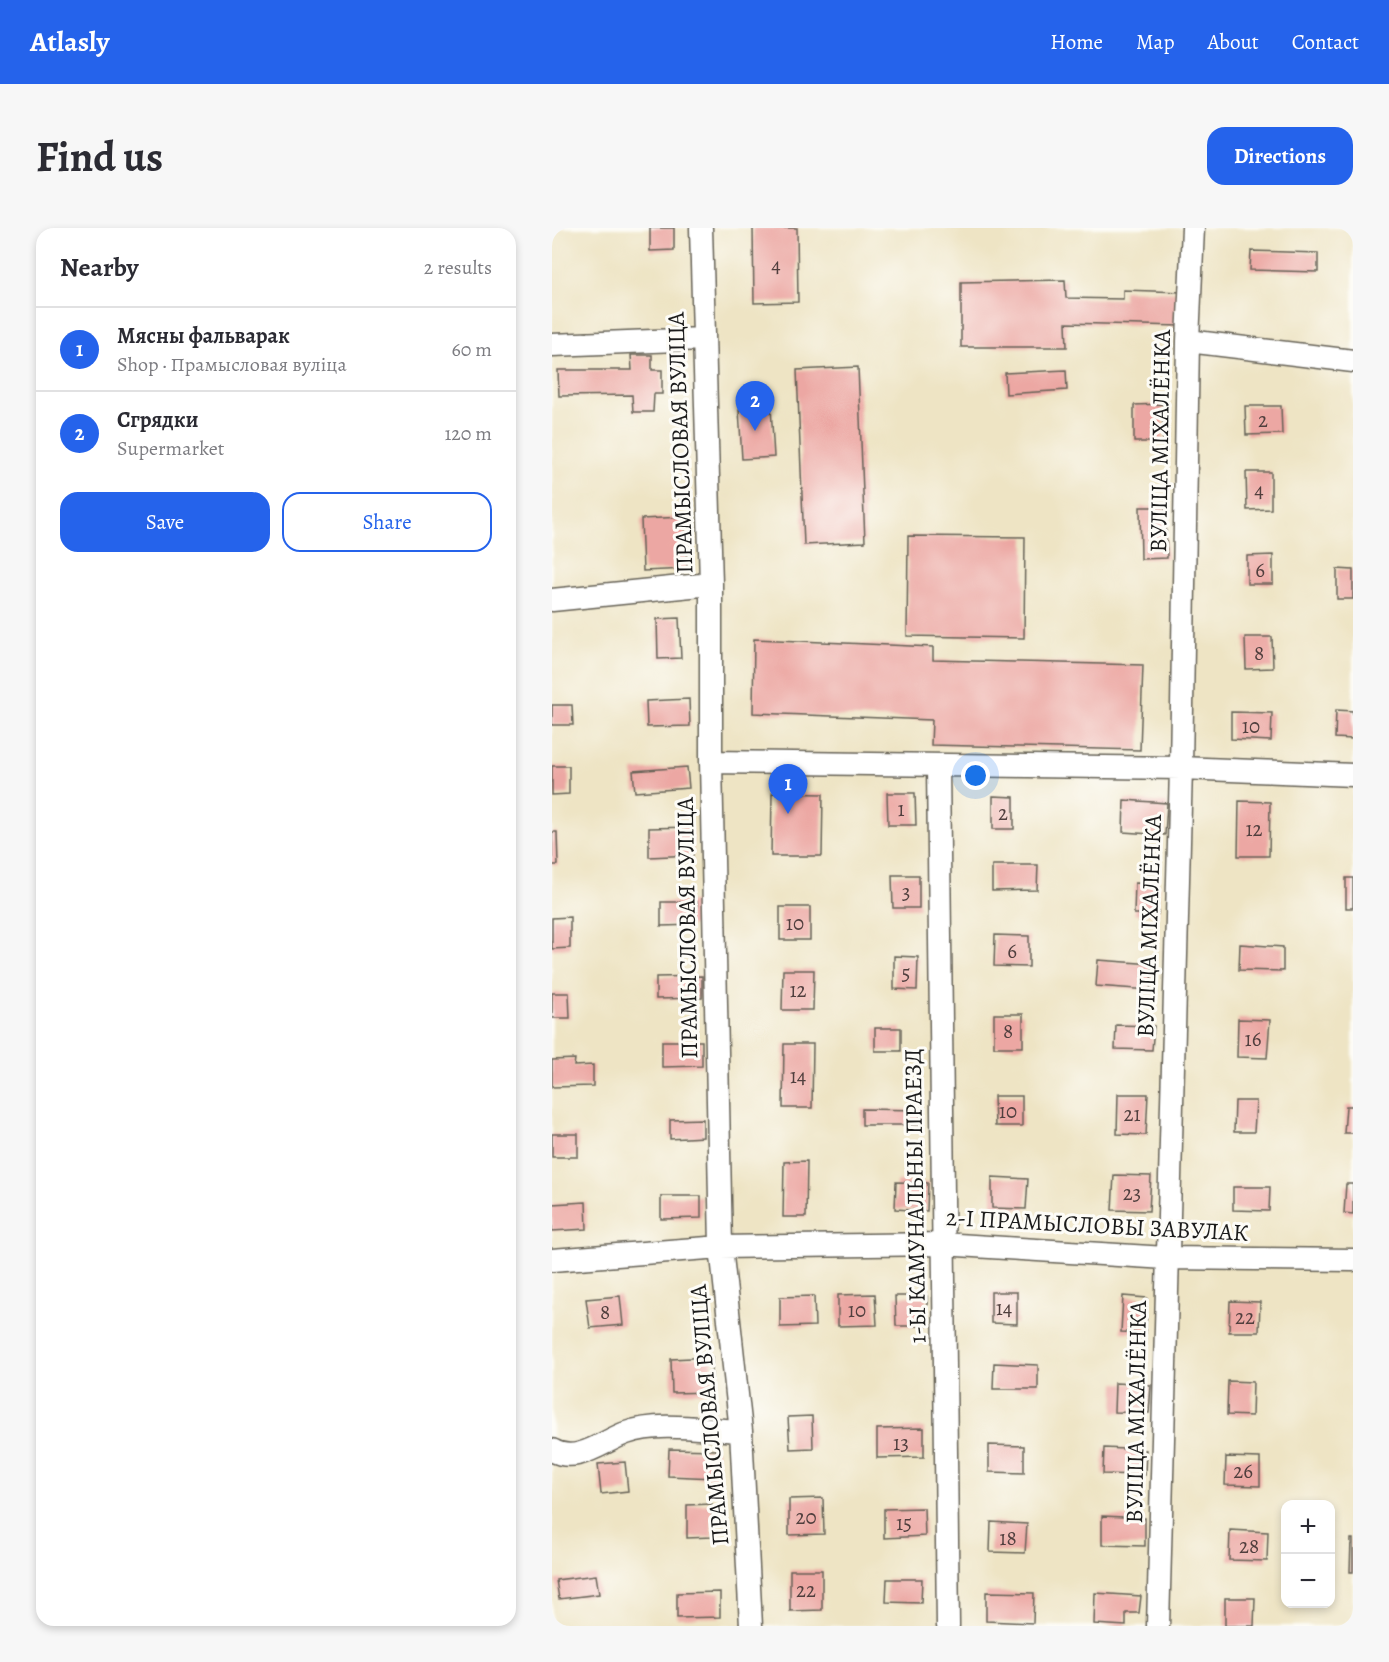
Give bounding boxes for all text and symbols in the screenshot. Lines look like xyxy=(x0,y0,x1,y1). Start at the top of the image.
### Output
text: Atlasly xyxy=(30,23,109,61)
text: Home xyxy=(1050,28,1103,56)
text: Map xyxy=(1136,28,1174,56)
text: About xyxy=(1207,28,1259,56)
text: Contact xyxy=(1292,28,1359,56)
button: Directions xyxy=(1207,127,1353,185)
text: Find us xyxy=(36,128,163,185)
text: Nearby xyxy=(60,250,139,285)
house number: 4 xyxy=(771,251,781,279)
text: 2 results xyxy=(424,254,492,281)
street label: ПРАМЫСЛОВАЯ ВУЛІЦА xyxy=(659,311,701,574)
text: Мясны фальварак xyxy=(117,321,290,351)
street label: ВУЛІЦА МІХАЛЁНКА xyxy=(1142,328,1178,553)
text: 1 xyxy=(76,336,83,363)
text: 60 m xyxy=(452,336,492,363)
text: Shop · Прамысловая вуліца xyxy=(117,351,347,378)
pin: 2 xyxy=(736,382,774,431)
text: Сгрядки xyxy=(117,405,199,435)
house number: 2 xyxy=(1258,406,1268,434)
text: 2 xyxy=(75,420,84,447)
text: 120 m xyxy=(444,420,492,447)
text: Supermarket xyxy=(117,435,224,462)
house number: 4 xyxy=(1254,476,1264,504)
button: Save xyxy=(60,492,270,552)
button: Share xyxy=(282,492,492,552)
house number: 6 xyxy=(1255,556,1265,584)
house number: 8 xyxy=(1254,639,1264,667)
house number: 10 xyxy=(1242,712,1260,740)
your location xyxy=(961,761,990,790)
pin: 1 xyxy=(768,764,808,814)
house number: 1 xyxy=(897,795,905,823)
street label: ПРАМЫСЛОВАЯ ВУЛІЦА xyxy=(669,796,705,1059)
house number: 2 xyxy=(998,799,1008,827)
street label: ВУЛІЦА МІХАЛЁНКА xyxy=(1129,813,1169,1038)
house number: 12 xyxy=(1245,815,1263,843)
house number: 3 xyxy=(902,878,910,906)
house number: 10 xyxy=(786,909,804,937)
house number: 6 xyxy=(1007,937,1017,965)
house number: 5 xyxy=(901,959,911,987)
house number: 12 xyxy=(789,976,807,1004)
house number: 8 xyxy=(1003,1017,1013,1045)
house number: 16 xyxy=(1245,1025,1262,1053)
street label: 1-Ы КАМУНАЛЬНЫ ПРАЕЗД xyxy=(896,1048,934,1344)
house number: 14 xyxy=(790,1062,806,1090)
house number: 10 xyxy=(999,1097,1017,1125)
house number: 21 xyxy=(1123,1100,1141,1128)
house number: 23 xyxy=(1123,1179,1141,1207)
street label: 2-І ПРАМЫСЛОВЫ ЗАВУЛАК xyxy=(945,1201,1250,1249)
street label: ПРАМЫСЛОВАЯ ВУЛІЦА xyxy=(682,1282,736,1547)
house number: 14 xyxy=(996,1294,1012,1322)
house number: 10 xyxy=(848,1296,866,1324)
house number: 8 xyxy=(600,1298,610,1326)
street label: ВУЛІЦА МІХАЛЁНКА xyxy=(1118,1299,1154,1524)
house number: 22 xyxy=(1235,1303,1255,1331)
house number: 13 xyxy=(893,1429,909,1457)
house number: 26 xyxy=(1233,1457,1253,1485)
map controls xyxy=(1281,1500,1335,1608)
button: + xyxy=(1281,1500,1335,1554)
house number: 20 xyxy=(795,1503,817,1531)
house number: 15 xyxy=(896,1509,912,1537)
house number: 18 xyxy=(999,1524,1017,1552)
house number: 28 xyxy=(1239,1532,1259,1560)
button: − xyxy=(1281,1554,1335,1608)
house number: 22 xyxy=(796,1576,816,1604)

